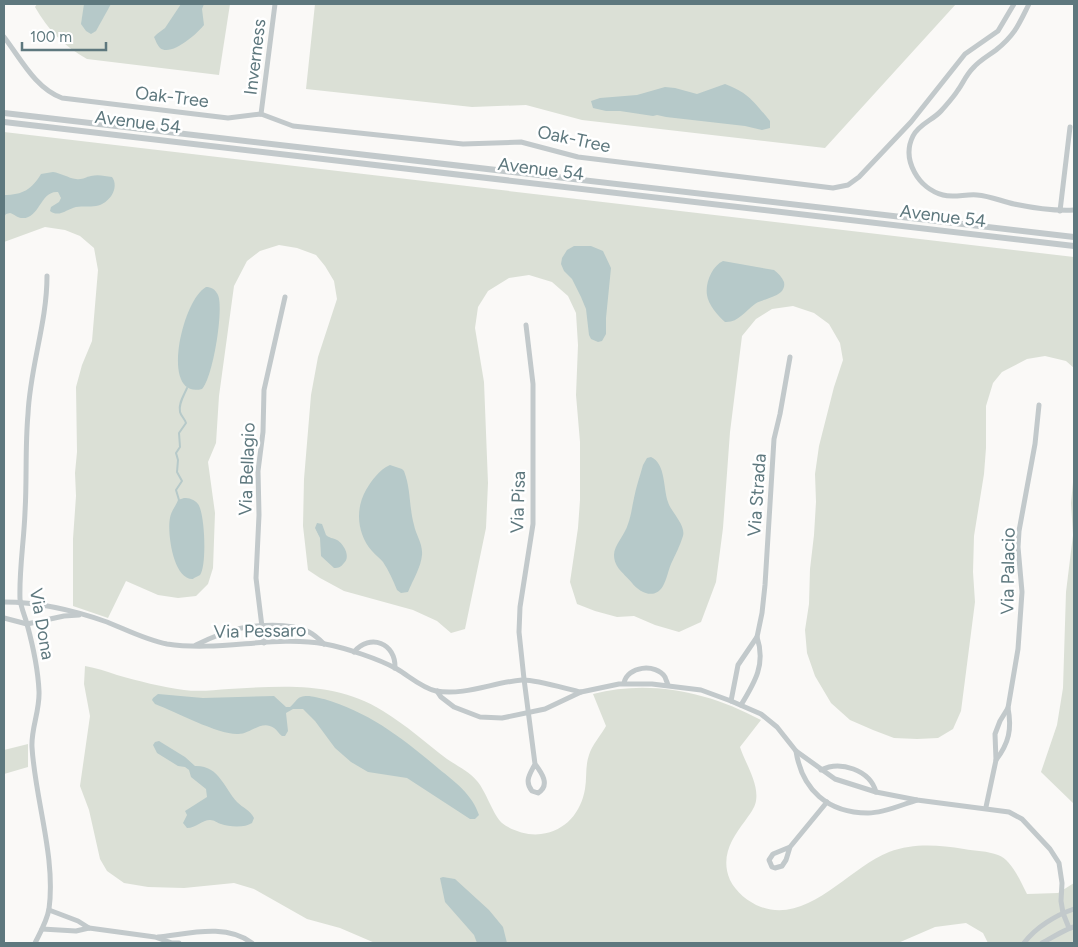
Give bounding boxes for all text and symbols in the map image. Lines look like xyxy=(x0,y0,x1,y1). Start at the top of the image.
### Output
street label: Inverness xyxy=(239,18,271,96)
scale bar xyxy=(22,20,106,52)
text: 100 m xyxy=(30,28,72,46)
street label: Oak-Tree xyxy=(134,82,210,112)
street label: Avenue 54 xyxy=(94,106,182,138)
street label: Oak-Tree xyxy=(535,121,613,158)
street label: Avenue 54 xyxy=(497,153,585,185)
street label: Avenue 54 xyxy=(899,200,987,232)
street label: Via Bellagio xyxy=(234,422,260,516)
street label: Via Strada xyxy=(743,453,771,537)
street label: Via Pisa xyxy=(506,470,530,534)
street label: Via Palacio xyxy=(996,527,1020,615)
street label: Via Dona xyxy=(25,586,59,662)
street label: Via Pessaro xyxy=(213,619,307,643)

